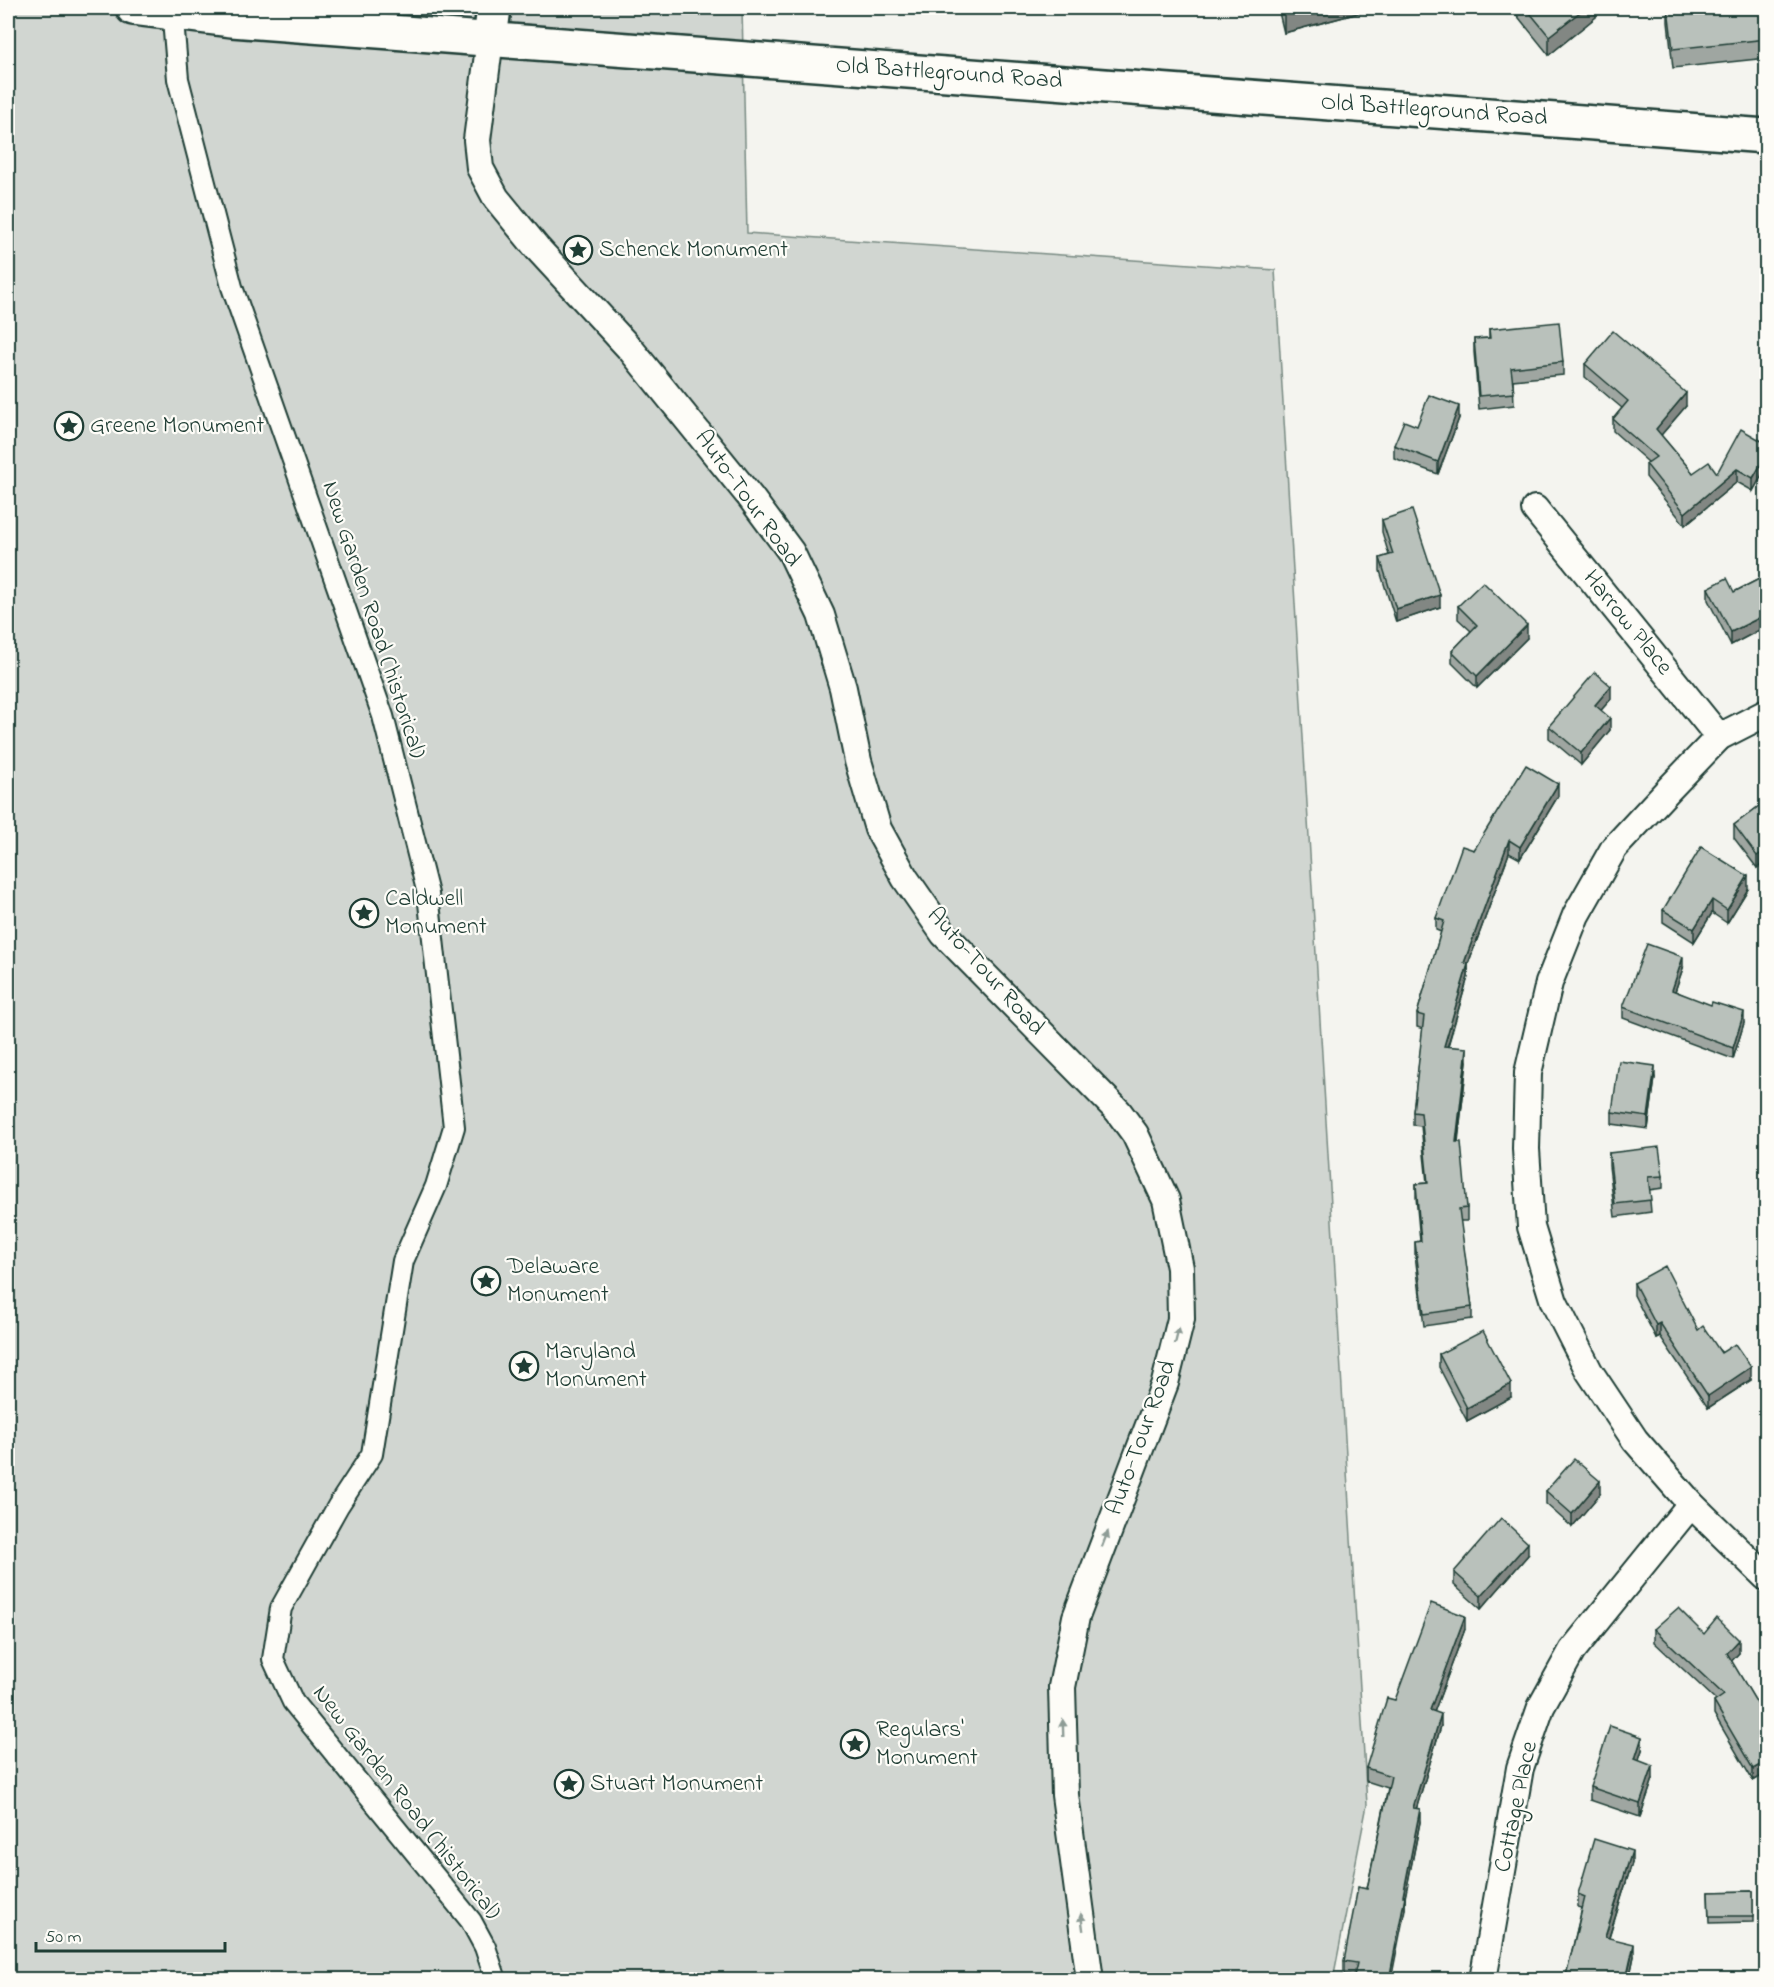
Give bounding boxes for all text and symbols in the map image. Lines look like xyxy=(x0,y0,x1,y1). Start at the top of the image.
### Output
street label: Old Battleground Road xyxy=(834,49,1064,99)
street label: Old Battleground Road xyxy=(1319,86,1549,136)
place label: Schenck Monument xyxy=(599,233,788,268)
place icon: Schenck Monument xyxy=(562,234,594,266)
place label: Greene Monument xyxy=(90,409,264,444)
place icon: Greene Monument xyxy=(53,410,85,442)
street label: Auto-Tour Road xyxy=(685,423,809,575)
street label: New Garden Road (historical) xyxy=(312,477,434,763)
street label: Harrow Place xyxy=(1573,563,1681,683)
place label: Caldwell Monument xyxy=(385,882,487,945)
place icon: Caldwell Monument xyxy=(348,897,380,929)
street label: Auto-Tour Road xyxy=(918,900,1053,1044)
place label: Delaware Monument xyxy=(506,1250,609,1313)
place icon: Delaware Monument xyxy=(470,1265,502,1297)
one-way arrow xyxy=(1172,1327,1182,1345)
place label: Maryland Monument xyxy=(545,1335,647,1398)
place icon: Maryland Monument xyxy=(508,1350,540,1382)
street label: Auto-Tour Road xyxy=(1098,1355,1186,1520)
one-way arrow xyxy=(1100,1530,1110,1548)
street label: New Garden Road (historical) xyxy=(303,1678,509,1928)
place label: Regulars' Monument xyxy=(876,1713,978,1776)
one-way arrow xyxy=(1058,1718,1068,1737)
place icon: Regulars' Monument xyxy=(839,1728,871,1760)
street label: Cottage Place xyxy=(1486,1738,1548,1876)
place label: Stuart Monument xyxy=(590,1767,763,1802)
place icon: Stuart Monument xyxy=(553,1768,585,1800)
one-way arrow xyxy=(1078,1912,1087,1931)
scale bar xyxy=(36,1915,225,1953)
text: 50 m xyxy=(45,1925,82,1951)

